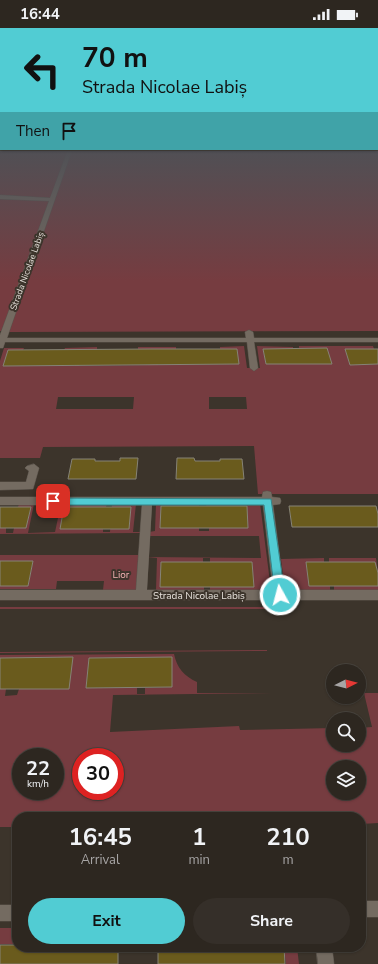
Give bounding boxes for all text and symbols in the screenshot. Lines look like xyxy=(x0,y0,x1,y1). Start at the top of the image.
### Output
text: 16:44 xyxy=(20,4,60,24)
text: 70 m xyxy=(82,39,148,77)
icon: left xyxy=(16,44,68,96)
text: Strada Nicolae Labiș xyxy=(82,75,247,99)
icon: arrive xyxy=(58,120,80,142)
text: Then xyxy=(16,121,50,141)
street label: Strada Nicolae Labiș xyxy=(7,230,48,312)
pin xyxy=(36,484,70,518)
icon: arrive xyxy=(42,490,64,512)
park label: Lior xyxy=(113,568,130,582)
position arrow xyxy=(259,574,301,616)
street label: Strada Nicolae Labiș xyxy=(153,589,245,603)
north arrow xyxy=(326,664,366,704)
map controls xyxy=(326,664,366,800)
button: search xyxy=(326,712,366,752)
speed limit sign: 30 xyxy=(72,748,124,800)
text: 22 xyxy=(26,755,50,782)
button: layers xyxy=(326,760,366,800)
text: km/h xyxy=(27,777,49,791)
text: 16:45 xyxy=(68,821,132,853)
text: 1 xyxy=(192,821,206,853)
text: 210 xyxy=(266,821,310,853)
text: Arrival xyxy=(81,851,120,869)
text: min xyxy=(188,851,210,869)
text: m xyxy=(282,851,294,869)
button: Exit xyxy=(28,898,185,944)
button: Share xyxy=(193,898,350,944)

